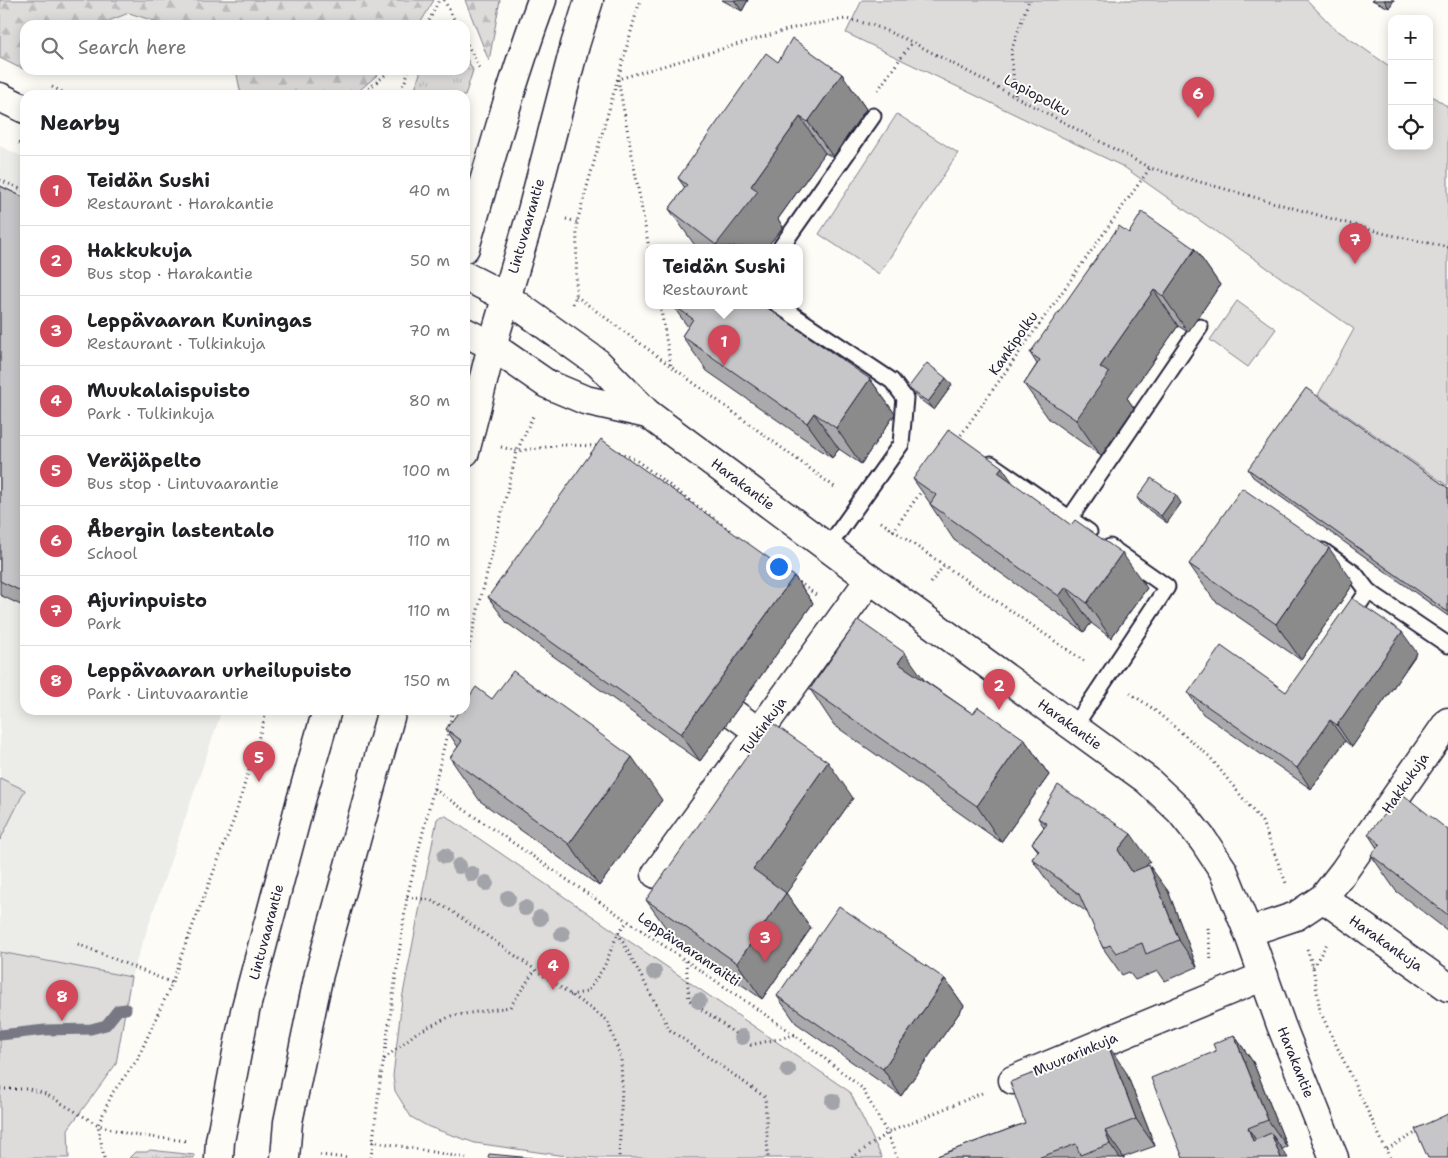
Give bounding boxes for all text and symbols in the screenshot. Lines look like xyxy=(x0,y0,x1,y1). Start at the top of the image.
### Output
map controls xyxy=(1388,15,1433,150)
button: + xyxy=(1388,15,1433,60)
search box xyxy=(20,20,470,75)
icon: search xyxy=(38,34,66,62)
text: Search here xyxy=(78,35,187,60)
button: − xyxy=(1388,60,1433,105)
street label: Lapiopolku xyxy=(1001,70,1073,120)
pin: 6 xyxy=(1182,77,1214,118)
button: locate xyxy=(1388,105,1433,150)
text: Nearby xyxy=(40,109,120,137)
text: 8 results xyxy=(381,112,450,133)
text: Teidän Sushi xyxy=(87,168,210,193)
street label: Lintuvaarantie xyxy=(504,176,548,276)
text: 1 xyxy=(52,180,60,201)
text: 40 m xyxy=(408,180,450,201)
text: Restaurant · Harakantie xyxy=(87,193,274,214)
pin: 7 xyxy=(1339,223,1371,264)
text: Hakkukuja xyxy=(87,238,192,263)
popup xyxy=(645,244,803,309)
text: 2 xyxy=(50,250,62,271)
text: 50 m xyxy=(410,250,450,271)
text: Teidän Sushi xyxy=(662,254,786,279)
text: Bus stop · Harakantie xyxy=(87,263,253,284)
text: Restaurant xyxy=(662,279,748,300)
text: Leppävaaran Kuningas xyxy=(87,308,312,333)
street label: Kankipolku xyxy=(984,308,1042,378)
text: 3 xyxy=(50,320,62,341)
text: 70 m xyxy=(409,320,450,341)
pin: 1 xyxy=(708,325,740,366)
text: Restaurant · Tulkinkuja xyxy=(87,333,265,354)
text: Muukalaispuisto xyxy=(87,378,250,403)
text: 4 xyxy=(50,390,62,411)
text: 80 m xyxy=(409,390,450,411)
text: Park · Tulkinkuja xyxy=(87,403,214,424)
text: Veräjäpelto xyxy=(87,448,201,473)
street label: Harakantie xyxy=(708,454,779,514)
text: 5 xyxy=(51,460,61,481)
text: 100 m xyxy=(402,460,450,481)
text: Bus stop · Lintuvaarantie xyxy=(87,473,279,494)
text: Åbergin lastentalo xyxy=(87,518,274,543)
text: 6 xyxy=(50,530,62,551)
text: 110 m xyxy=(407,530,450,551)
text: School xyxy=(87,543,137,564)
your location xyxy=(766,554,792,580)
text: Ajurinpuisto xyxy=(87,588,207,613)
text: 7 xyxy=(50,600,62,621)
text: 110 m xyxy=(407,600,450,621)
text: Park xyxy=(87,613,121,634)
text: Leppävaaran urheilupuisto xyxy=(87,658,352,683)
pin: 2 xyxy=(983,669,1015,710)
text: 8 xyxy=(50,670,62,691)
text: 150 m xyxy=(403,670,450,691)
text: Park · Lintuvaarantie xyxy=(87,683,249,704)
street label: Tulkinkuja xyxy=(736,693,790,759)
street label: Harakantie xyxy=(1034,695,1106,753)
pin: 5 xyxy=(243,741,275,782)
street label: Hakkukuja xyxy=(1377,749,1433,817)
street label: Lintuvaarantie xyxy=(245,882,287,982)
street label: Leppävaaranraitti xyxy=(634,908,744,990)
street label: Harakankuja xyxy=(1346,911,1427,975)
pin: 3 xyxy=(749,921,781,962)
pin: 4 xyxy=(537,949,569,990)
pin: 8 xyxy=(46,980,78,1021)
street label: Harakantie xyxy=(1274,1024,1318,1100)
street label: Muurarinkuja xyxy=(1030,1028,1120,1080)

